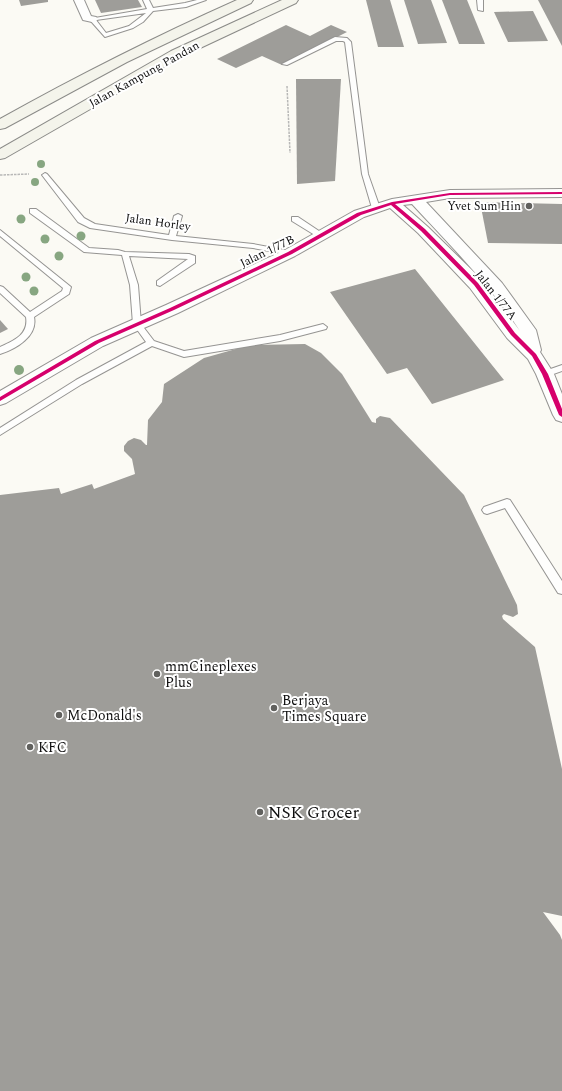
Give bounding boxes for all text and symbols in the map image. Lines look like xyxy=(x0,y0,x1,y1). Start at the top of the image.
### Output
street label: Jalan Kampung Pandan xyxy=(85,36,203,113)
place label: Yvet Sum Hin xyxy=(447,197,521,216)
marker: Yvet Sum Hin xyxy=(524,201,534,211)
street label: Jalan Horley xyxy=(124,209,193,237)
street label: Jalan 1/77B xyxy=(237,230,298,273)
street label: Jalan 1/77A xyxy=(470,266,521,325)
place label: mmCineplexes Plus xyxy=(165,656,257,693)
marker: mmCineplexes Plus xyxy=(152,669,162,679)
place label: Berjaya Times Square xyxy=(282,690,367,727)
marker: Berjaya Times Square xyxy=(269,703,279,713)
place label: McDonald's xyxy=(67,705,142,726)
marker: McDonald's xyxy=(54,710,64,720)
place label: KFC xyxy=(38,737,67,758)
marker: KFC xyxy=(25,742,35,752)
place label: NSK Grocer xyxy=(268,800,360,826)
marker: NSK Grocer xyxy=(255,807,265,817)

